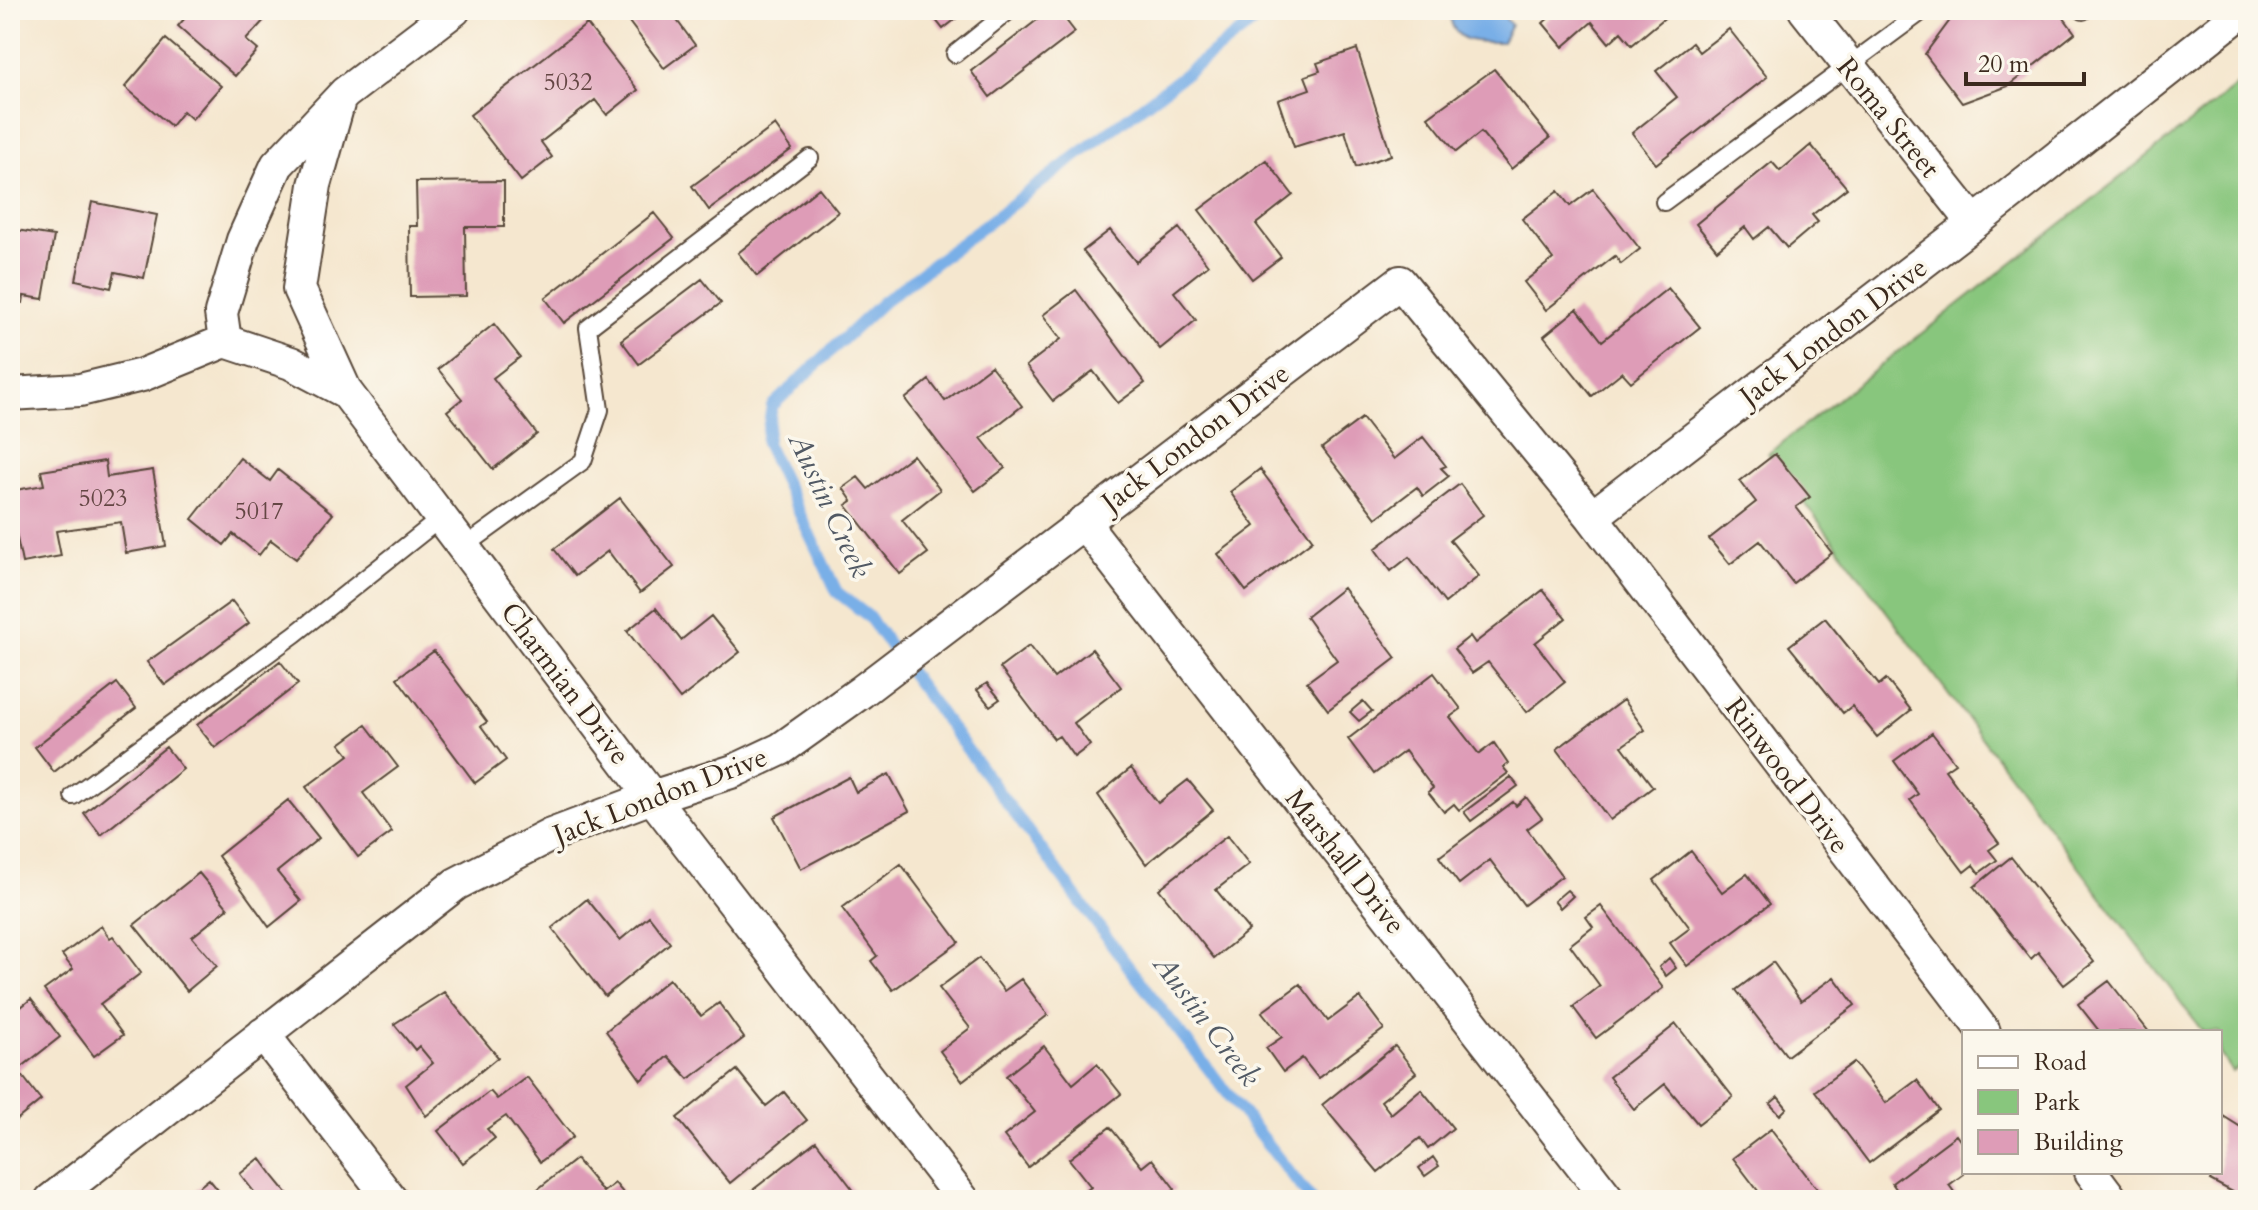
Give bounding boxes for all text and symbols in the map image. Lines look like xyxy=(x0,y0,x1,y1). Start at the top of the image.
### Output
scale bar xyxy=(1966,36,2084,86)
text: 20 m xyxy=(1978,48,2030,81)
street label: Roma Street xyxy=(1828,49,1949,186)
house number: 5032 xyxy=(543,66,593,99)
street label: Jack London Drive xyxy=(1729,249,1935,417)
street label: Jack London Drive xyxy=(1091,355,1297,523)
water label: Austin Creek xyxy=(778,425,881,585)
house number: 5023 xyxy=(78,482,128,515)
house number: 5017 xyxy=(234,495,284,528)
street label: Charmian Drive xyxy=(492,595,639,772)
street label: Rinwood Drive xyxy=(1716,690,1858,861)
street label: Jack London Drive xyxy=(544,738,773,856)
street label: Marshall Drive xyxy=(1276,781,1414,942)
water label: Austin Creek xyxy=(1143,945,1270,1095)
legend xyxy=(1962,1030,2222,1174)
text: Road xyxy=(2034,1046,2087,1079)
text: Park xyxy=(2034,1086,2080,1119)
text: Building xyxy=(2034,1126,2124,1159)

